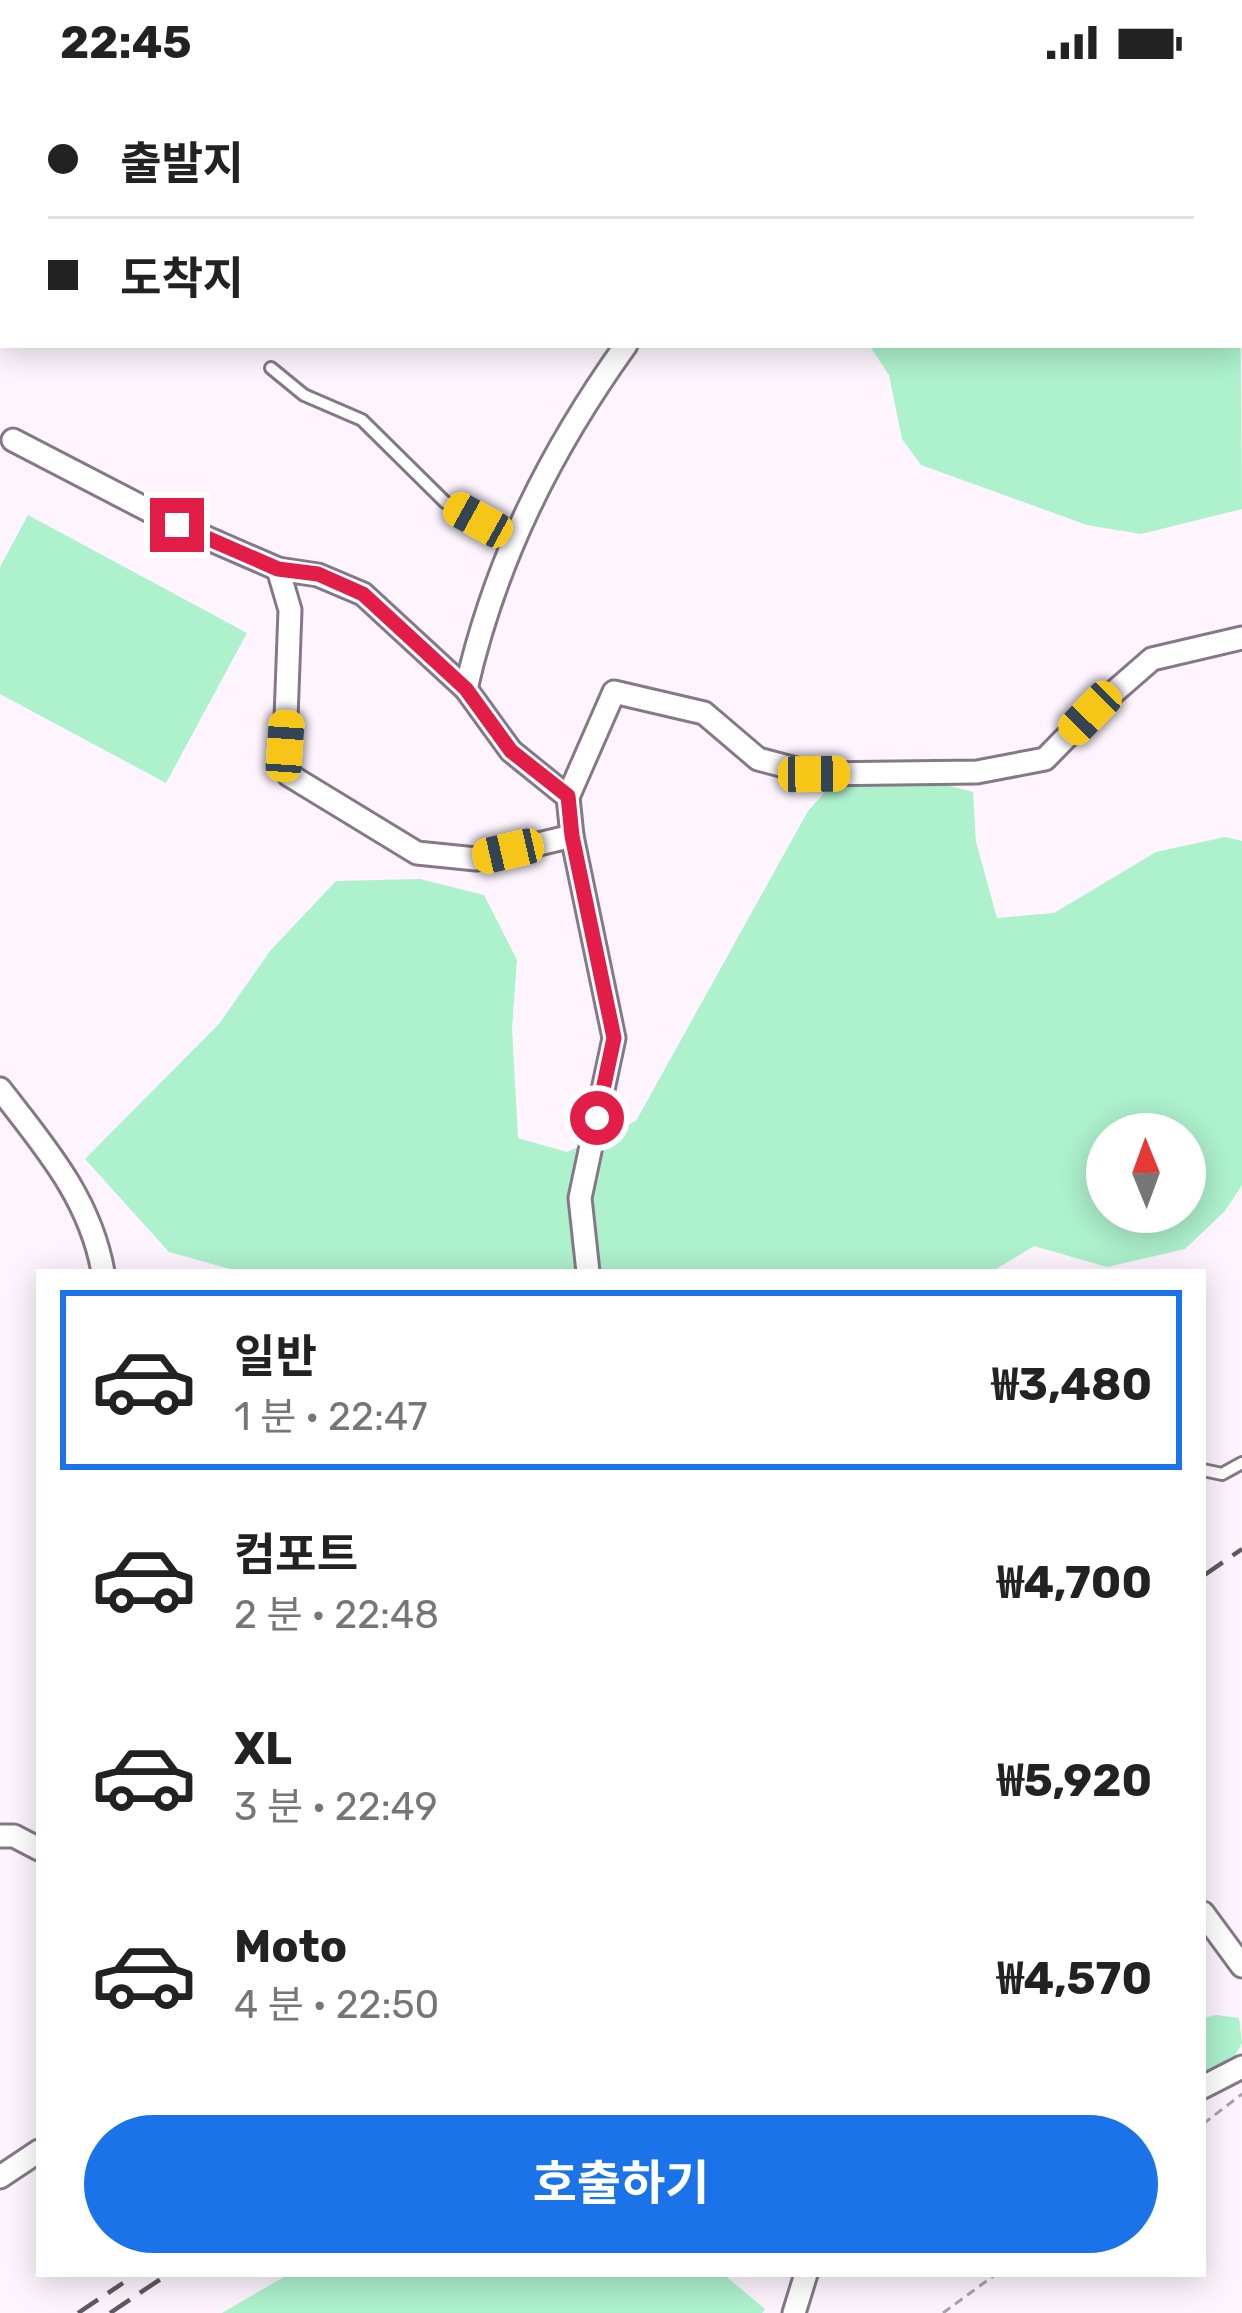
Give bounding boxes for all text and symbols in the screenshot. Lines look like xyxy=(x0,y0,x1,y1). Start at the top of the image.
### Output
text: 22:45 xyxy=(60,16,191,69)
text: 출발지 xyxy=(120,137,244,190)
text: 도착지 xyxy=(120,252,244,305)
car xyxy=(438,487,518,553)
route end xyxy=(150,498,204,552)
car xyxy=(1052,675,1128,751)
car xyxy=(265,709,305,783)
car xyxy=(778,755,850,793)
car xyxy=(469,825,547,877)
route start xyxy=(570,1091,624,1145)
north arrow xyxy=(1086,1113,1206,1233)
map controls xyxy=(1086,1113,1206,1233)
icon: car xyxy=(90,1326,198,1434)
text: 일반 xyxy=(234,1330,317,1383)
text: ₩3,480 xyxy=(992,1358,1152,1411)
text: 1 분 · 22:47 xyxy=(234,1394,427,1440)
icon: car xyxy=(90,1524,198,1632)
text: 컴포트 xyxy=(234,1528,358,1581)
text: ₩4,700 xyxy=(997,1556,1152,1609)
text: 2 분 · 22:48 xyxy=(234,1592,439,1638)
icon: car xyxy=(90,1722,198,1830)
text: XL xyxy=(234,1722,292,1775)
text: ₩5,920 xyxy=(997,1754,1152,1807)
text: 3 분 · 22:49 xyxy=(234,1784,438,1830)
icon: car xyxy=(90,1920,198,2028)
text: Moto xyxy=(234,1920,347,1973)
text: ₩4,570 xyxy=(997,1952,1152,2005)
text: 4 분 · 22:50 xyxy=(234,1982,439,2028)
button: 호출하기 xyxy=(84,2115,1158,2253)

